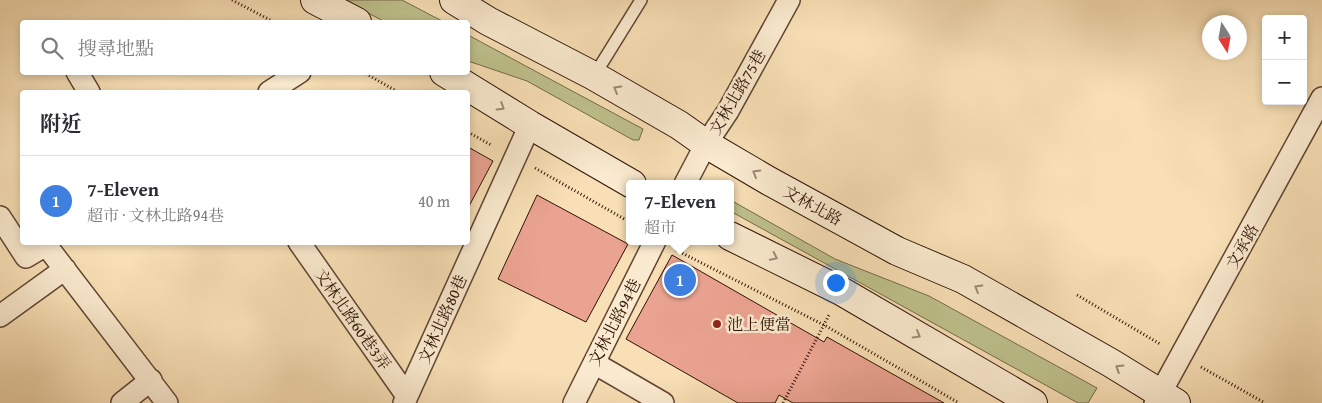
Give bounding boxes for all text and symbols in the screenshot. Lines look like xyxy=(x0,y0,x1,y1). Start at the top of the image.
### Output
north arrow xyxy=(1202,15,1247,60)
map controls xyxy=(1262,15,1307,105)
button: + xyxy=(1262,15,1307,60)
search box xyxy=(20,20,470,75)
icon: search xyxy=(38,34,66,62)
text: 搜尋地點 xyxy=(78,34,154,62)
street label: 文林北路75巷 xyxy=(703,45,771,139)
button: − xyxy=(1262,60,1307,105)
one-way arrow xyxy=(613,85,622,95)
one-way arrow xyxy=(495,101,504,110)
text: 附近 xyxy=(40,108,82,139)
one-way arrow xyxy=(752,170,761,180)
text: 7-Eleven xyxy=(87,175,159,203)
street label: 文林北路 xyxy=(779,179,847,231)
popup xyxy=(626,180,734,245)
text: 7-Eleven xyxy=(644,187,716,215)
text: 1 xyxy=(52,189,60,213)
text: 40 m xyxy=(418,189,450,213)
text: 超市 · 文林北路94巷 xyxy=(87,203,224,227)
text: 超市 xyxy=(644,215,676,239)
street label: 文承路 xyxy=(1220,219,1264,273)
one-way arrow xyxy=(769,251,778,261)
pin: 1 xyxy=(664,261,696,299)
street label: 文林北路60巷3弄 xyxy=(309,263,397,375)
your location xyxy=(823,270,849,296)
street label: 文林北路80巷 xyxy=(412,271,472,367)
street label: 文林北路94巷 xyxy=(582,274,646,370)
one-way arrow xyxy=(974,284,983,294)
place label: 池上便當 xyxy=(727,312,791,336)
marker: 池上便當 xyxy=(711,318,723,330)
one-way arrow xyxy=(911,328,920,338)
one-way arrow xyxy=(1116,365,1125,375)

